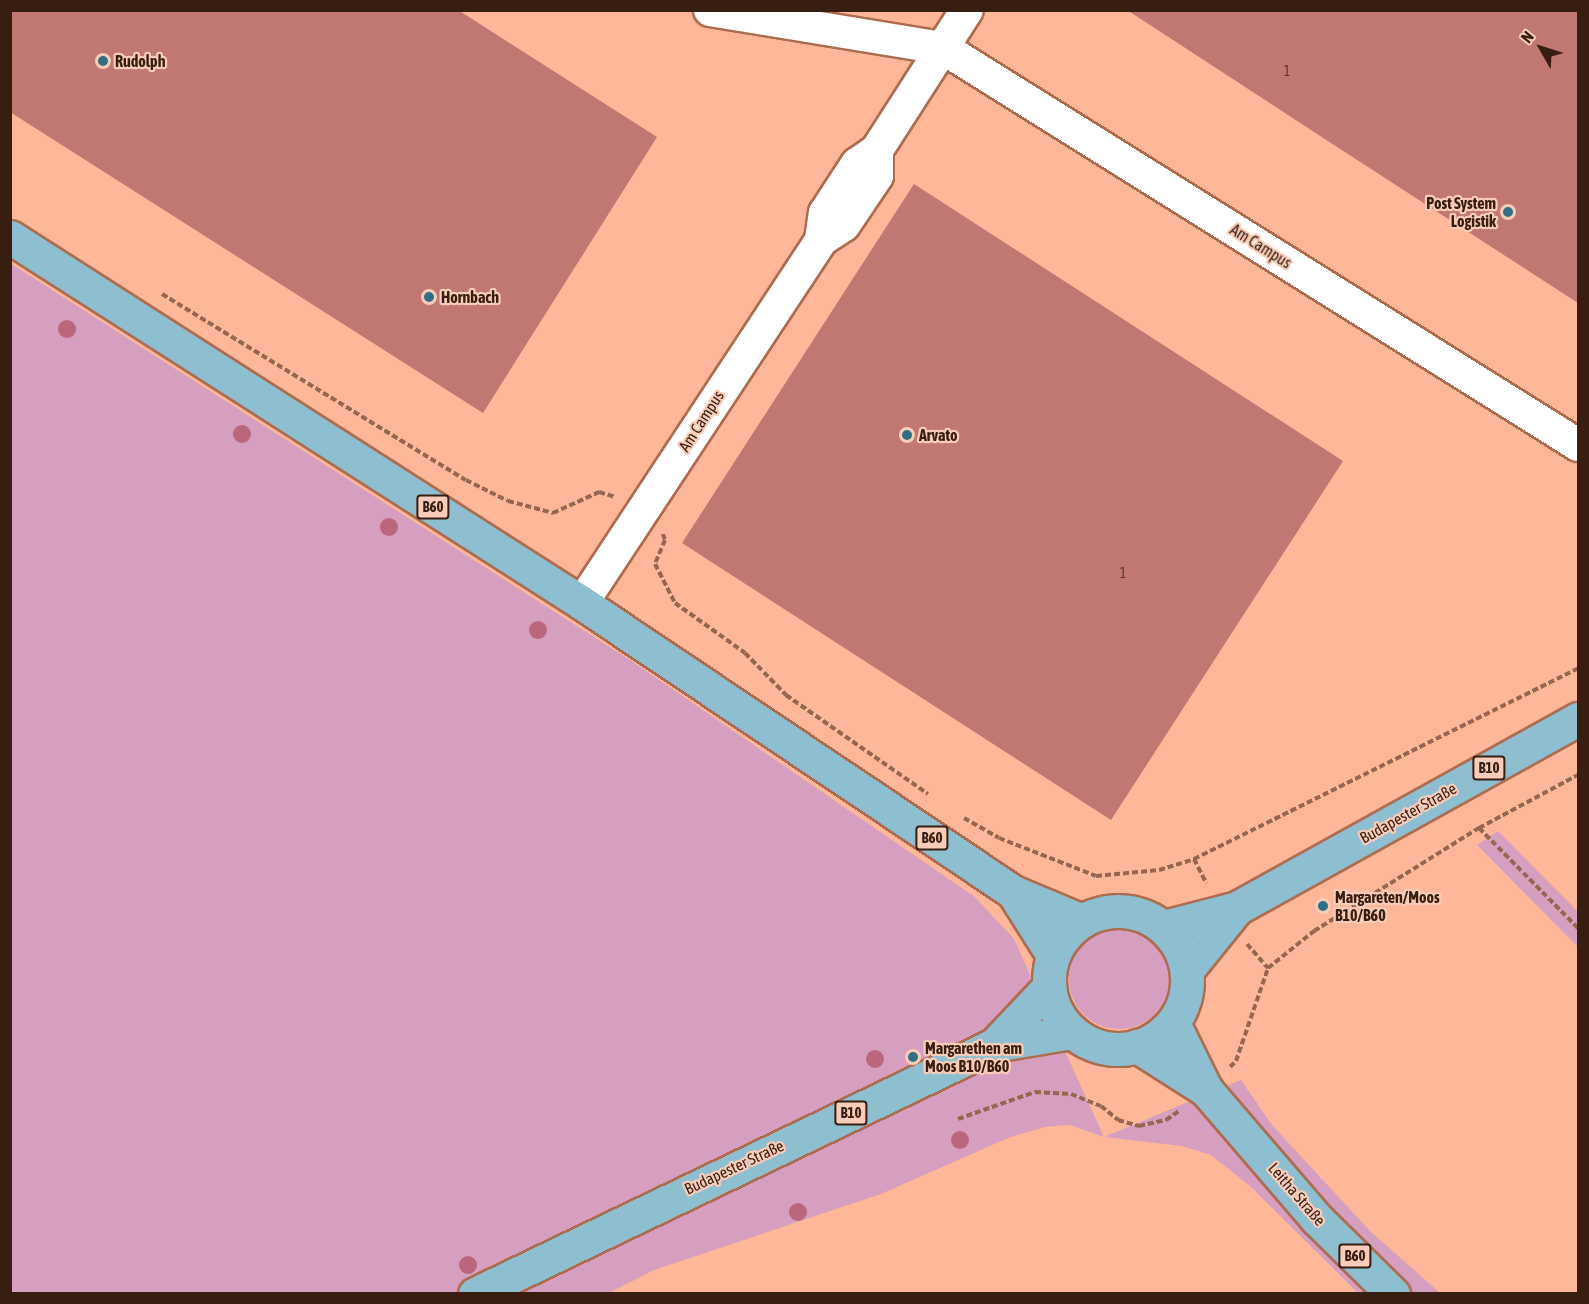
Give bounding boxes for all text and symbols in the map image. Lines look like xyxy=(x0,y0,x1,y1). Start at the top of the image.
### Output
north arrow xyxy=(1511,18,1571,78)
text: N xyxy=(1517,27,1537,46)
place label: Rudolph xyxy=(115,51,165,71)
marker: Rudolph xyxy=(96,54,110,68)
house number: 1 xyxy=(1284,63,1290,79)
place label: Post System Logistik xyxy=(1426,193,1496,231)
marker: Post System Logistik xyxy=(1501,205,1515,219)
street label: Am Campus xyxy=(1227,220,1295,272)
place label: Hornbach xyxy=(441,287,499,307)
marker: Hornbach xyxy=(422,290,436,304)
street label: Am Campus xyxy=(674,387,728,455)
place label: Arvato xyxy=(919,425,957,445)
marker: Arvato xyxy=(900,428,914,442)
road number: B60 xyxy=(415,495,451,519)
house number: 1 xyxy=(1120,565,1126,581)
road number: B10 xyxy=(1471,756,1507,780)
street label: Budapester Straße xyxy=(1356,779,1460,847)
road number: B60 xyxy=(914,826,950,850)
place label: Margareten/Moos B10/B60 xyxy=(1335,887,1440,925)
marker: Margareten/Moos B10/B60 xyxy=(1316,899,1330,913)
place label: Margarethen am Moos B10/B60 xyxy=(925,1038,1022,1076)
marker: Margarethen am Moos B10/B60 xyxy=(906,1050,920,1064)
road number: B10 xyxy=(833,1101,869,1125)
street label: Budapester Straße xyxy=(681,1136,787,1198)
street label: Leitha Straße xyxy=(1264,1159,1330,1229)
road number: B60 xyxy=(1337,1244,1373,1268)

